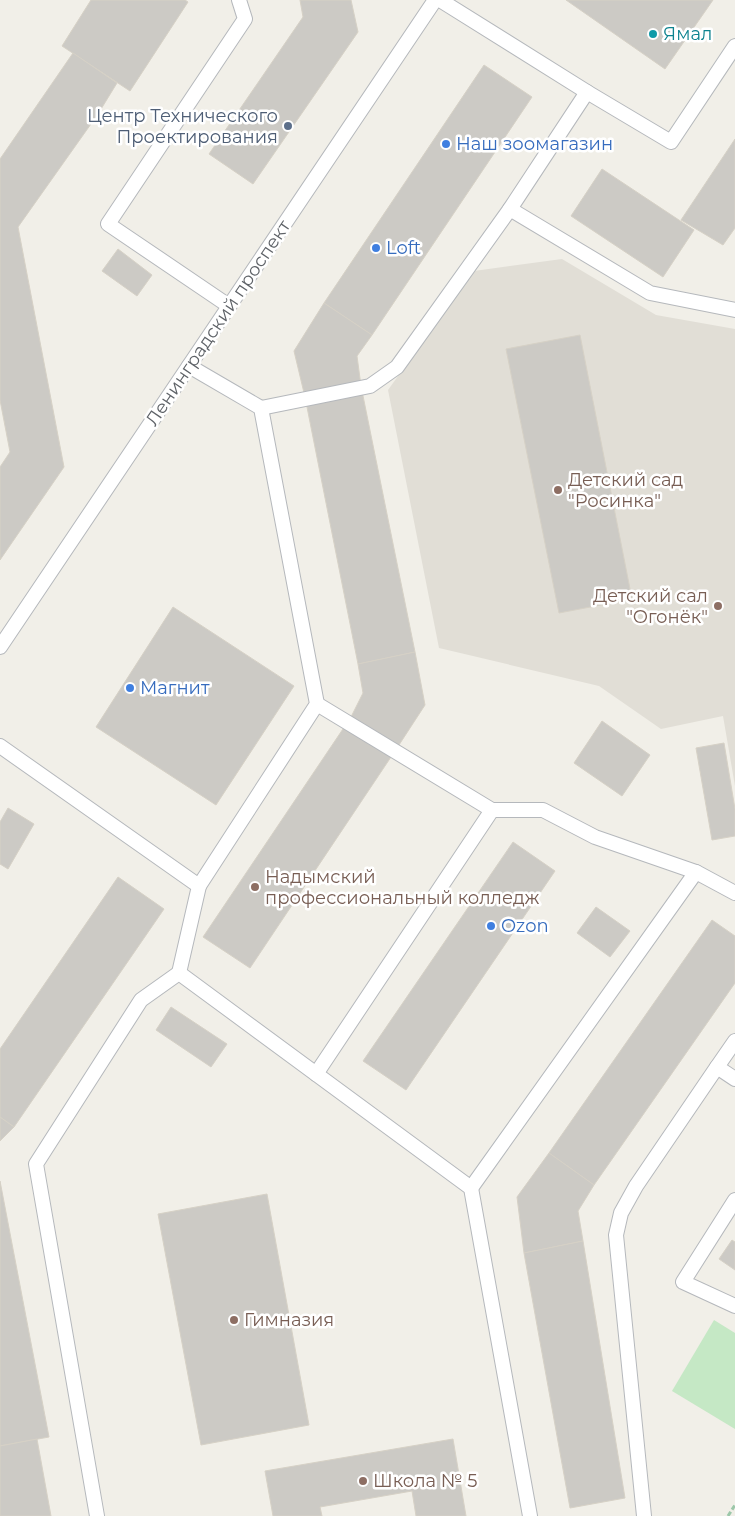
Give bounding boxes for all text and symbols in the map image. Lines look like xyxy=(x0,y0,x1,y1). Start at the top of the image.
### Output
place label: Ямал xyxy=(663,23,712,45)
marker: Ямал xyxy=(647,28,659,40)
place label: Центр Технического Проектирования xyxy=(87,105,278,148)
marker: Центр Технического Проектирования xyxy=(282,120,294,132)
place label: Наш зоомагазин xyxy=(456,133,613,155)
marker: Наш зоомагазин xyxy=(440,138,452,150)
street label: Ленинградский проспект xyxy=(141,216,295,430)
place label: Loft xyxy=(386,237,421,259)
marker: Loft xyxy=(370,242,382,254)
place label: Детский сад "Росинка" xyxy=(568,469,684,512)
marker: Детский сад "Росинка" xyxy=(552,484,564,496)
place label: Детский сал "Огонёк" xyxy=(593,585,708,628)
marker: Детский сал "Огонёк" xyxy=(712,600,724,612)
place label: Магнит xyxy=(140,677,210,699)
marker: Магнит xyxy=(124,682,136,694)
place label: Надымский профессиональный колледж xyxy=(265,866,540,909)
marker: Надымский профессиональный колледж xyxy=(249,881,261,893)
place label: Ozon xyxy=(501,915,549,937)
marker: Ozon xyxy=(485,920,497,932)
place label: Гимназия xyxy=(244,1309,334,1331)
marker: Гимназия xyxy=(228,1314,240,1326)
place label: Школа № 5 xyxy=(373,1470,477,1492)
marker: Школа № 5 xyxy=(357,1475,369,1487)

